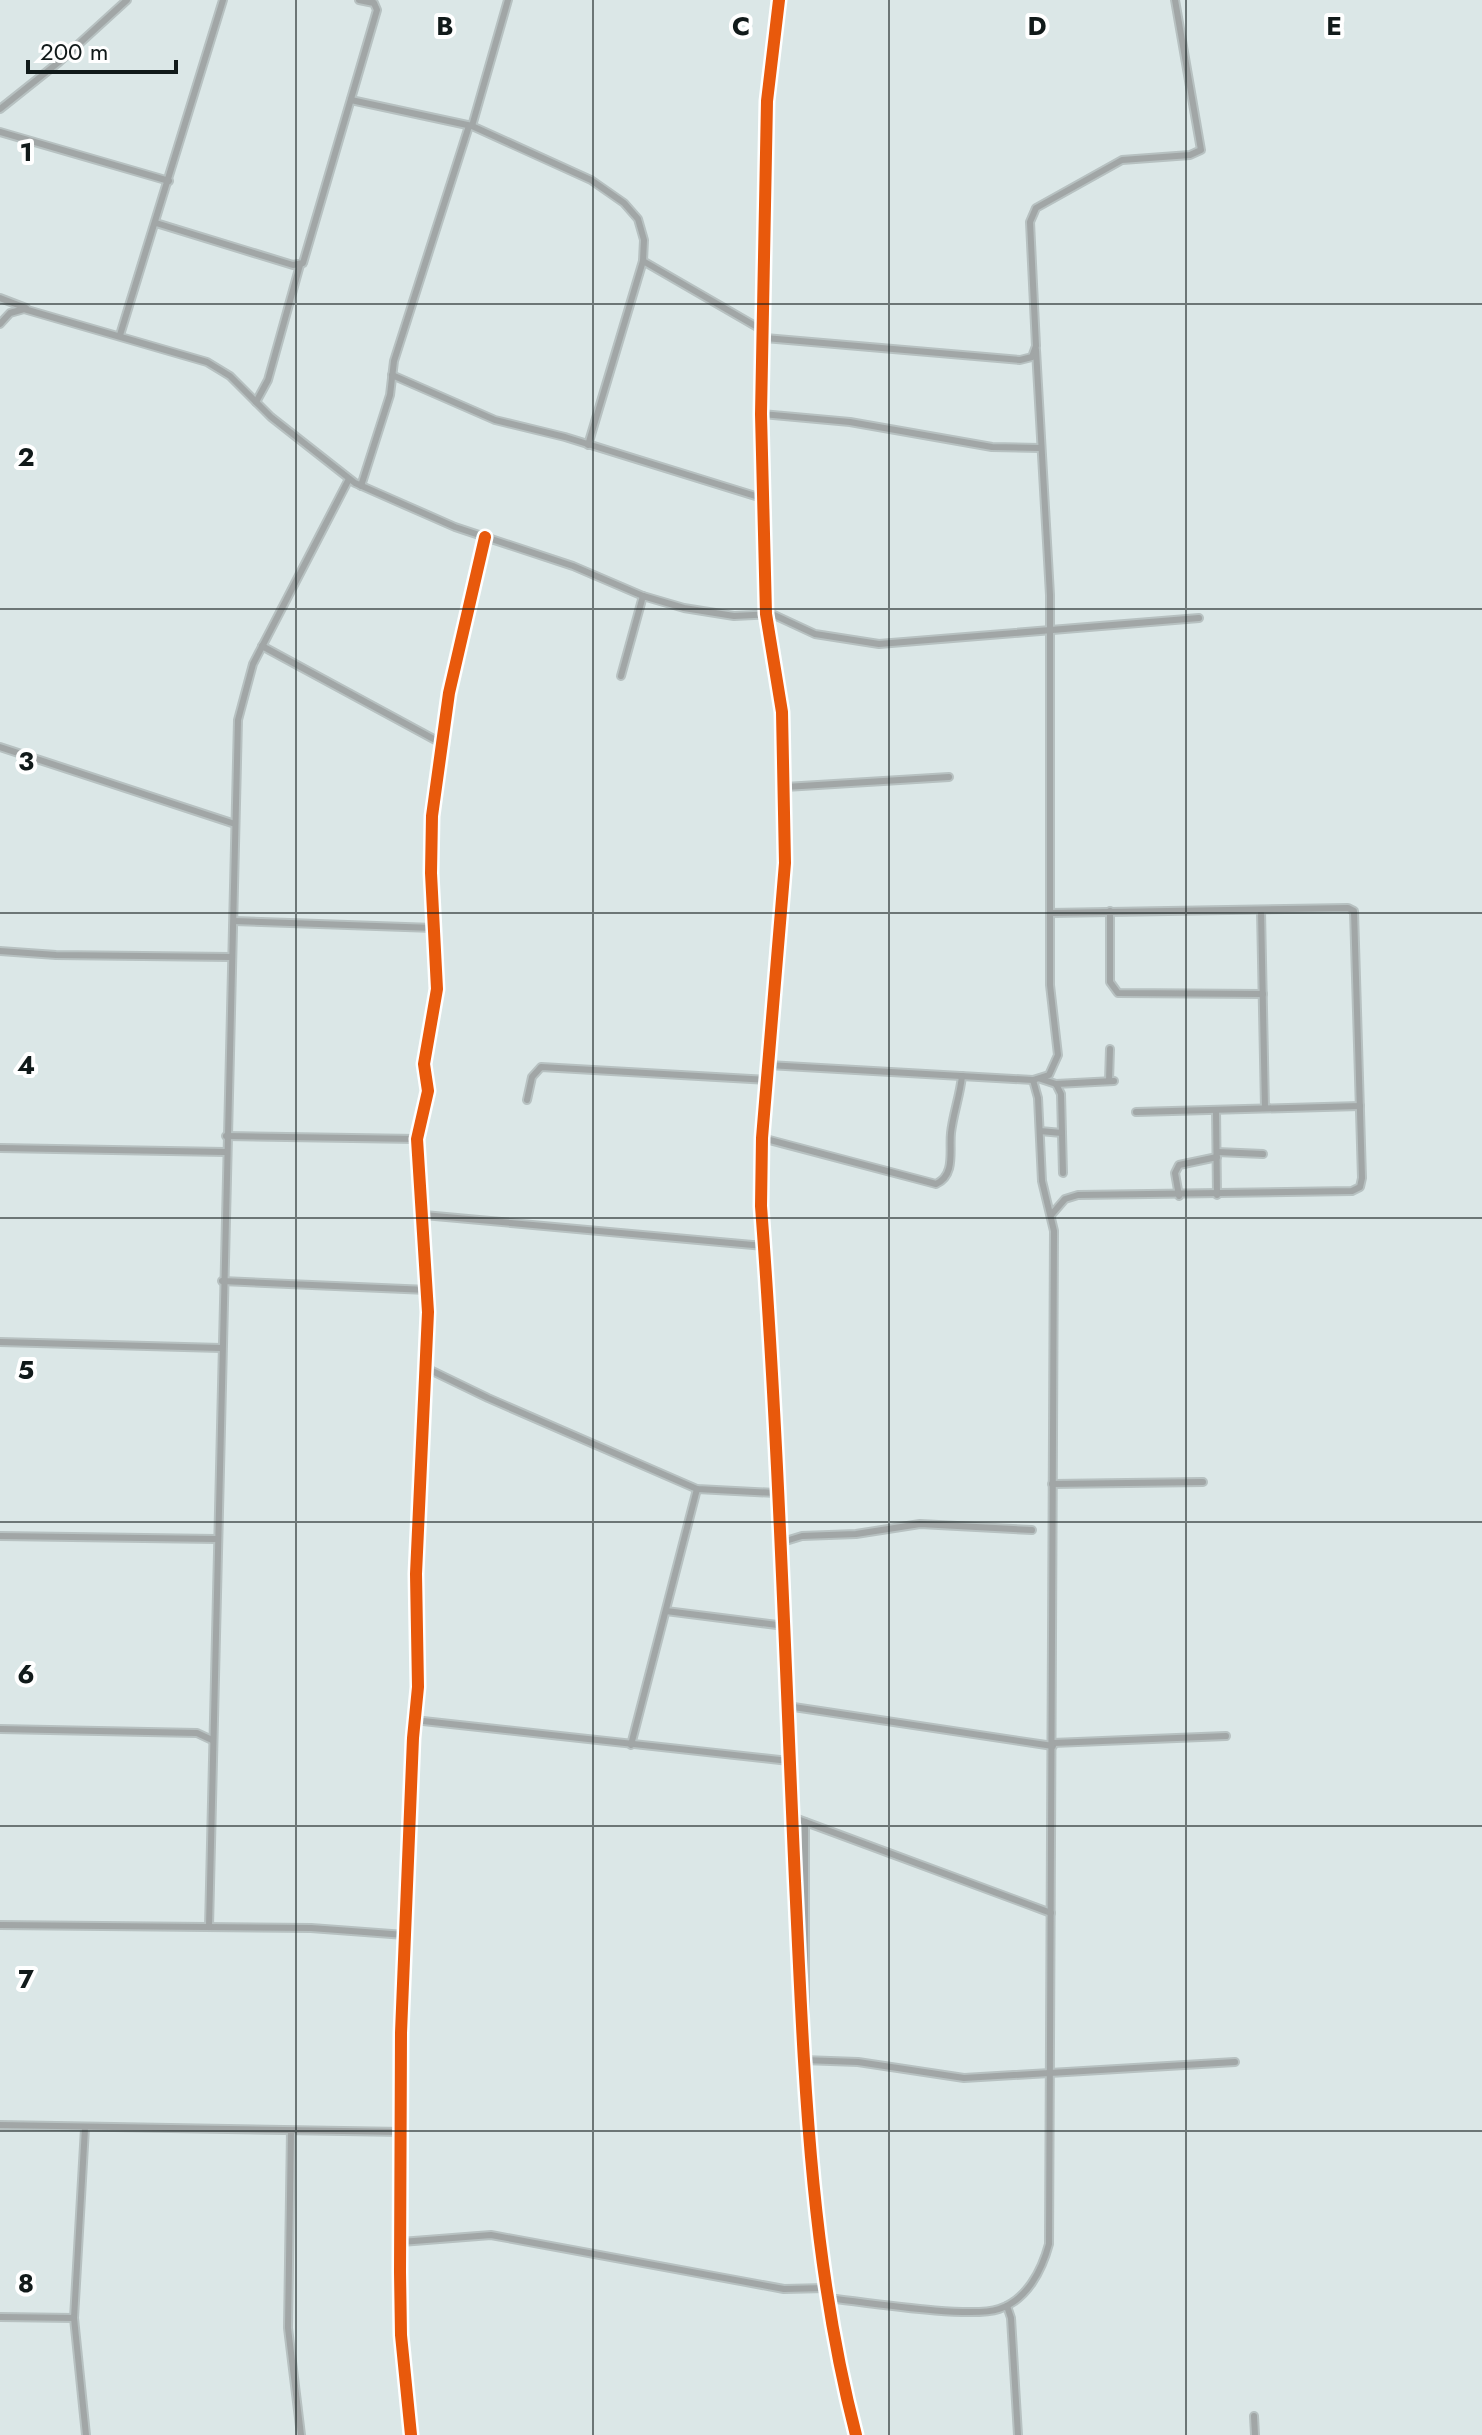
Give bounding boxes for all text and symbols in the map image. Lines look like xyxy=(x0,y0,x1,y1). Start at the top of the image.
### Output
text: B xyxy=(436,7,454,45)
text: C xyxy=(732,7,750,45)
text: D xyxy=(1027,7,1047,45)
text: E xyxy=(1326,7,1342,45)
scale bar xyxy=(28,24,176,74)
text: 200 m xyxy=(40,34,108,69)
text: 1 xyxy=(19,133,33,171)
text: 2 xyxy=(17,438,35,476)
text: 3 xyxy=(18,742,34,780)
text: 4 xyxy=(17,1046,35,1084)
text: 5 xyxy=(18,1351,34,1389)
text: 6 xyxy=(17,1655,35,1693)
text: 7 xyxy=(18,1960,34,1998)
text: 8 xyxy=(18,2264,34,2302)

